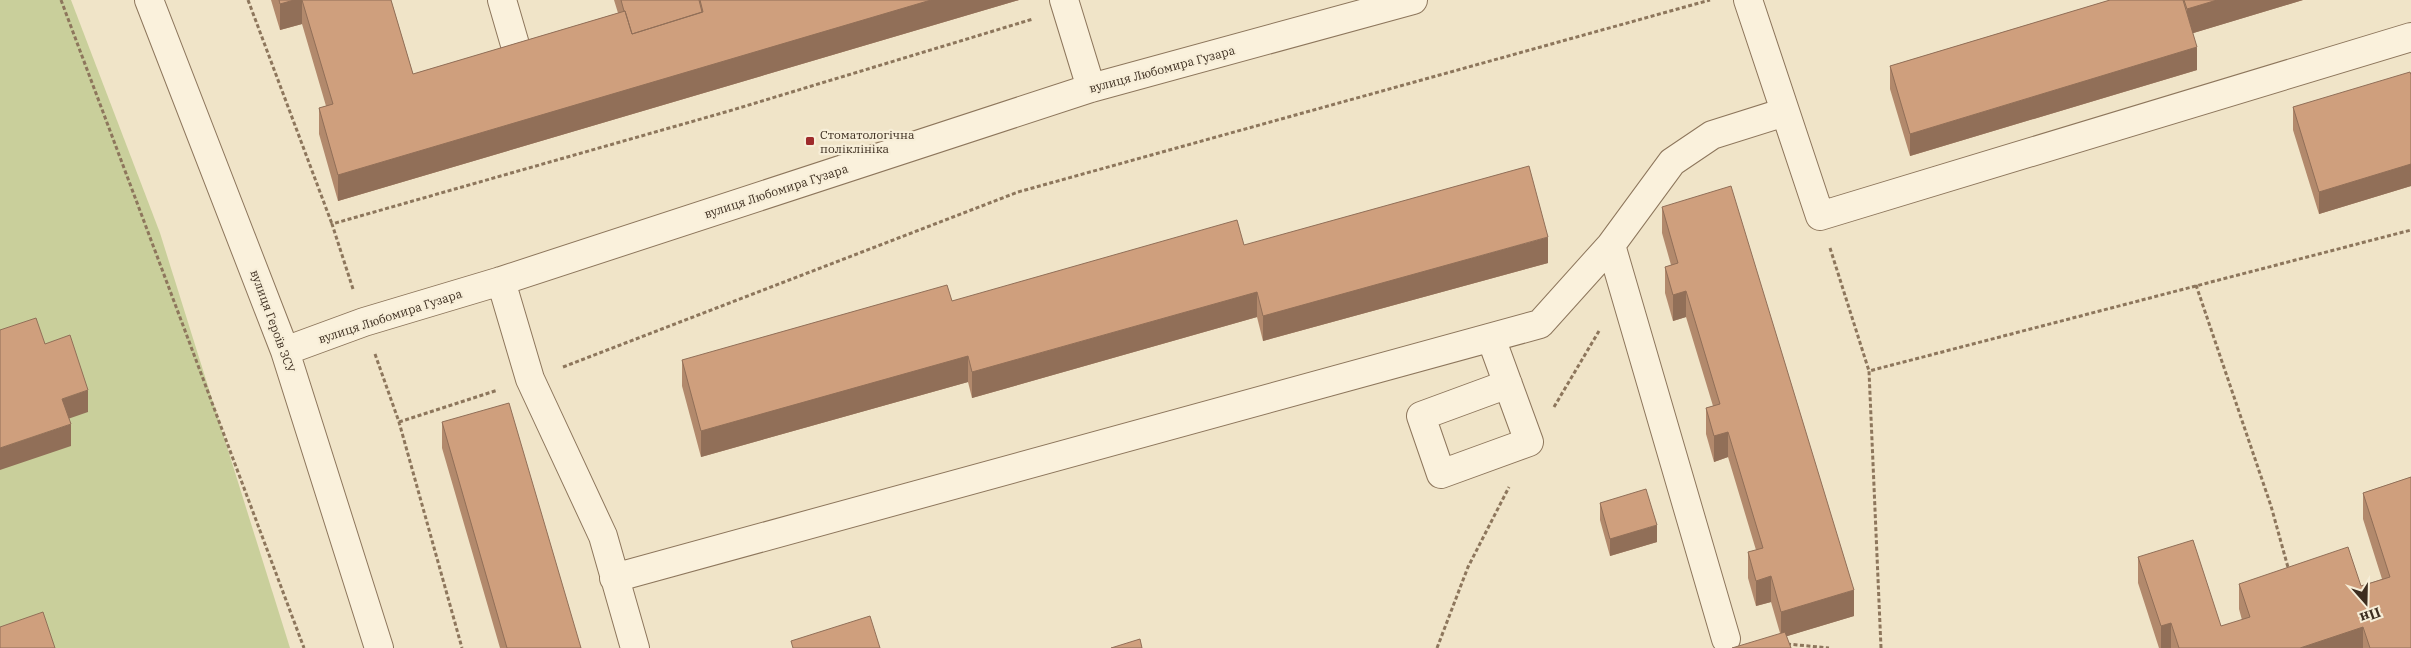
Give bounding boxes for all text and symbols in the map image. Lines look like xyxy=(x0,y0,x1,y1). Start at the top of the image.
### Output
street label: вулиця Любомира Гузара xyxy=(1087,42,1237,96)
place label: Стоматологічна поліклініка xyxy=(820,127,915,156)
marker: Стоматологічна поліклініка xyxy=(804,135,816,147)
street label: вулиця Любомира Гузара xyxy=(702,160,850,221)
street label: вулиця Героїв ЗСУ xyxy=(247,268,299,375)
street label: вулиця Любомира Гузара xyxy=(316,285,464,346)
north arrow xyxy=(2341,578,2391,628)
text: Пн xyxy=(2358,603,2383,627)

